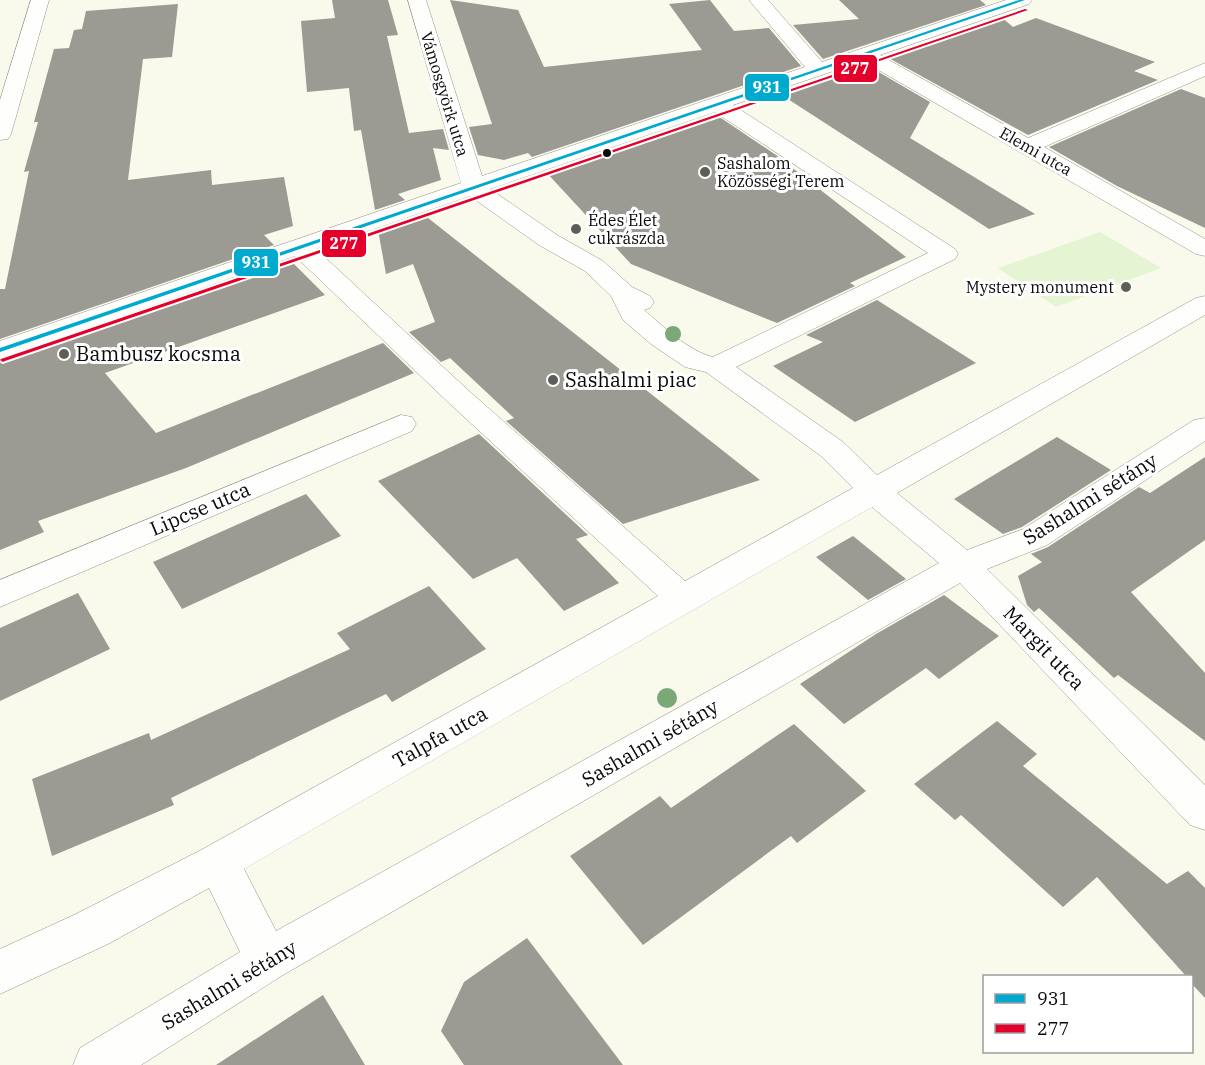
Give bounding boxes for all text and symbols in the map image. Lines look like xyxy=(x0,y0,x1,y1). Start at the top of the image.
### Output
street label: Vámosgyörk utca xyxy=(417,29,474,159)
line badge: 277 xyxy=(833,54,878,83)
text: 277 xyxy=(841,58,869,78)
line badge: 931 xyxy=(744,73,790,102)
text: 931 xyxy=(753,77,781,97)
street label: Elemi utca xyxy=(996,122,1076,180)
unlabelled marker xyxy=(601,147,613,159)
place label: Sashalom Közösségi Terem xyxy=(717,153,845,191)
marker: Sashalom Közösségi Terem xyxy=(698,165,712,179)
place label: Édes Élet cukrászda xyxy=(588,209,666,248)
marker: Édes Élet cukrászda xyxy=(569,222,583,236)
line badge: 277 xyxy=(321,229,367,258)
text: 277 xyxy=(330,233,358,253)
line badge: 931 xyxy=(233,248,279,277)
text: 931 xyxy=(242,252,270,272)
place label: Mystery monument xyxy=(966,277,1114,297)
marker: Mystery monument xyxy=(1119,280,1133,294)
place label: Bambusz kocsma xyxy=(76,340,241,367)
marker: Bambusz kocsma xyxy=(57,347,71,361)
place label: Sashalmi piac xyxy=(565,366,697,393)
marker: Sashalmi piac xyxy=(546,373,560,387)
street label: Sashalmi sétány xyxy=(1017,446,1162,551)
street label: Lipcse utca xyxy=(145,475,254,542)
street label: Margit utca xyxy=(998,600,1091,695)
street label: Sashalmi sétány xyxy=(577,692,723,793)
street label: Talpfa utca xyxy=(388,699,492,774)
street label: Sashalmi sétány xyxy=(156,933,302,1036)
legend xyxy=(983,975,1193,1053)
text: 931 xyxy=(1037,987,1069,1010)
text: 277 xyxy=(1037,1017,1069,1040)

